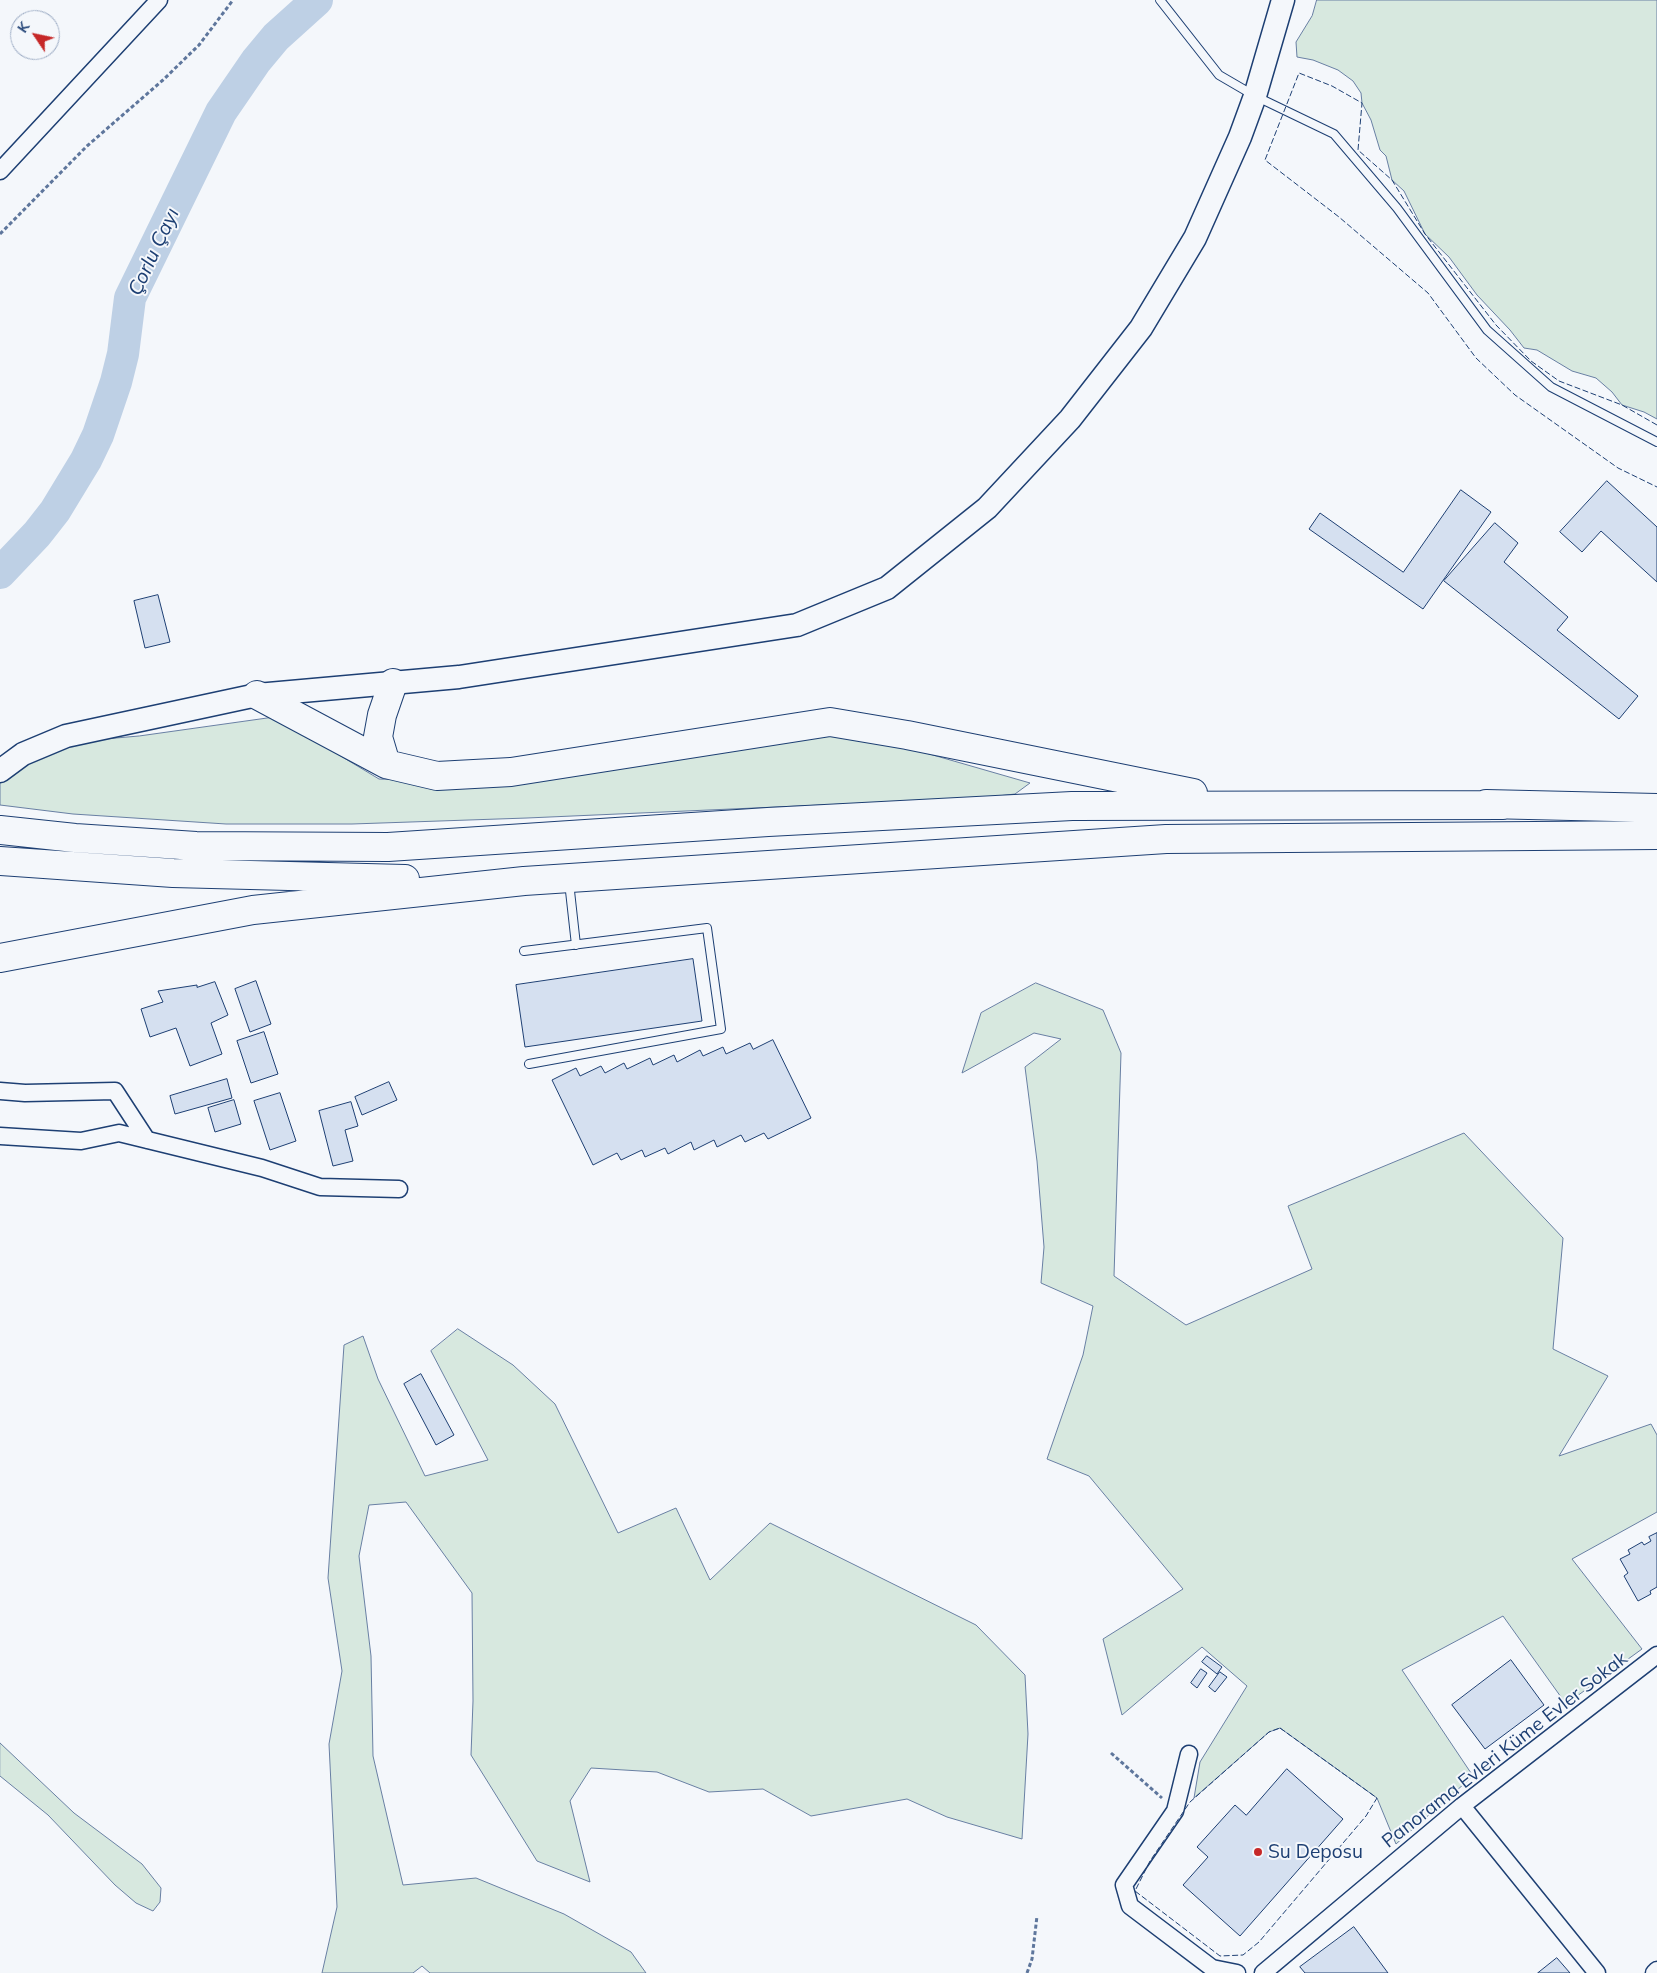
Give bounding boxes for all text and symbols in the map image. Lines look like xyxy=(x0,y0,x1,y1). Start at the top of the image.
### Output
north arrow xyxy=(10,10,60,60)
text: K xyxy=(13,18,33,36)
water label: Çorlu Çayı xyxy=(123,204,185,300)
street label: Panorama Evleri Küme Evler Sokak xyxy=(1378,1647,1632,1853)
place label: Su Deposu xyxy=(1268,1841,1363,1863)
marker: Su Deposu xyxy=(1252,1846,1264,1858)

